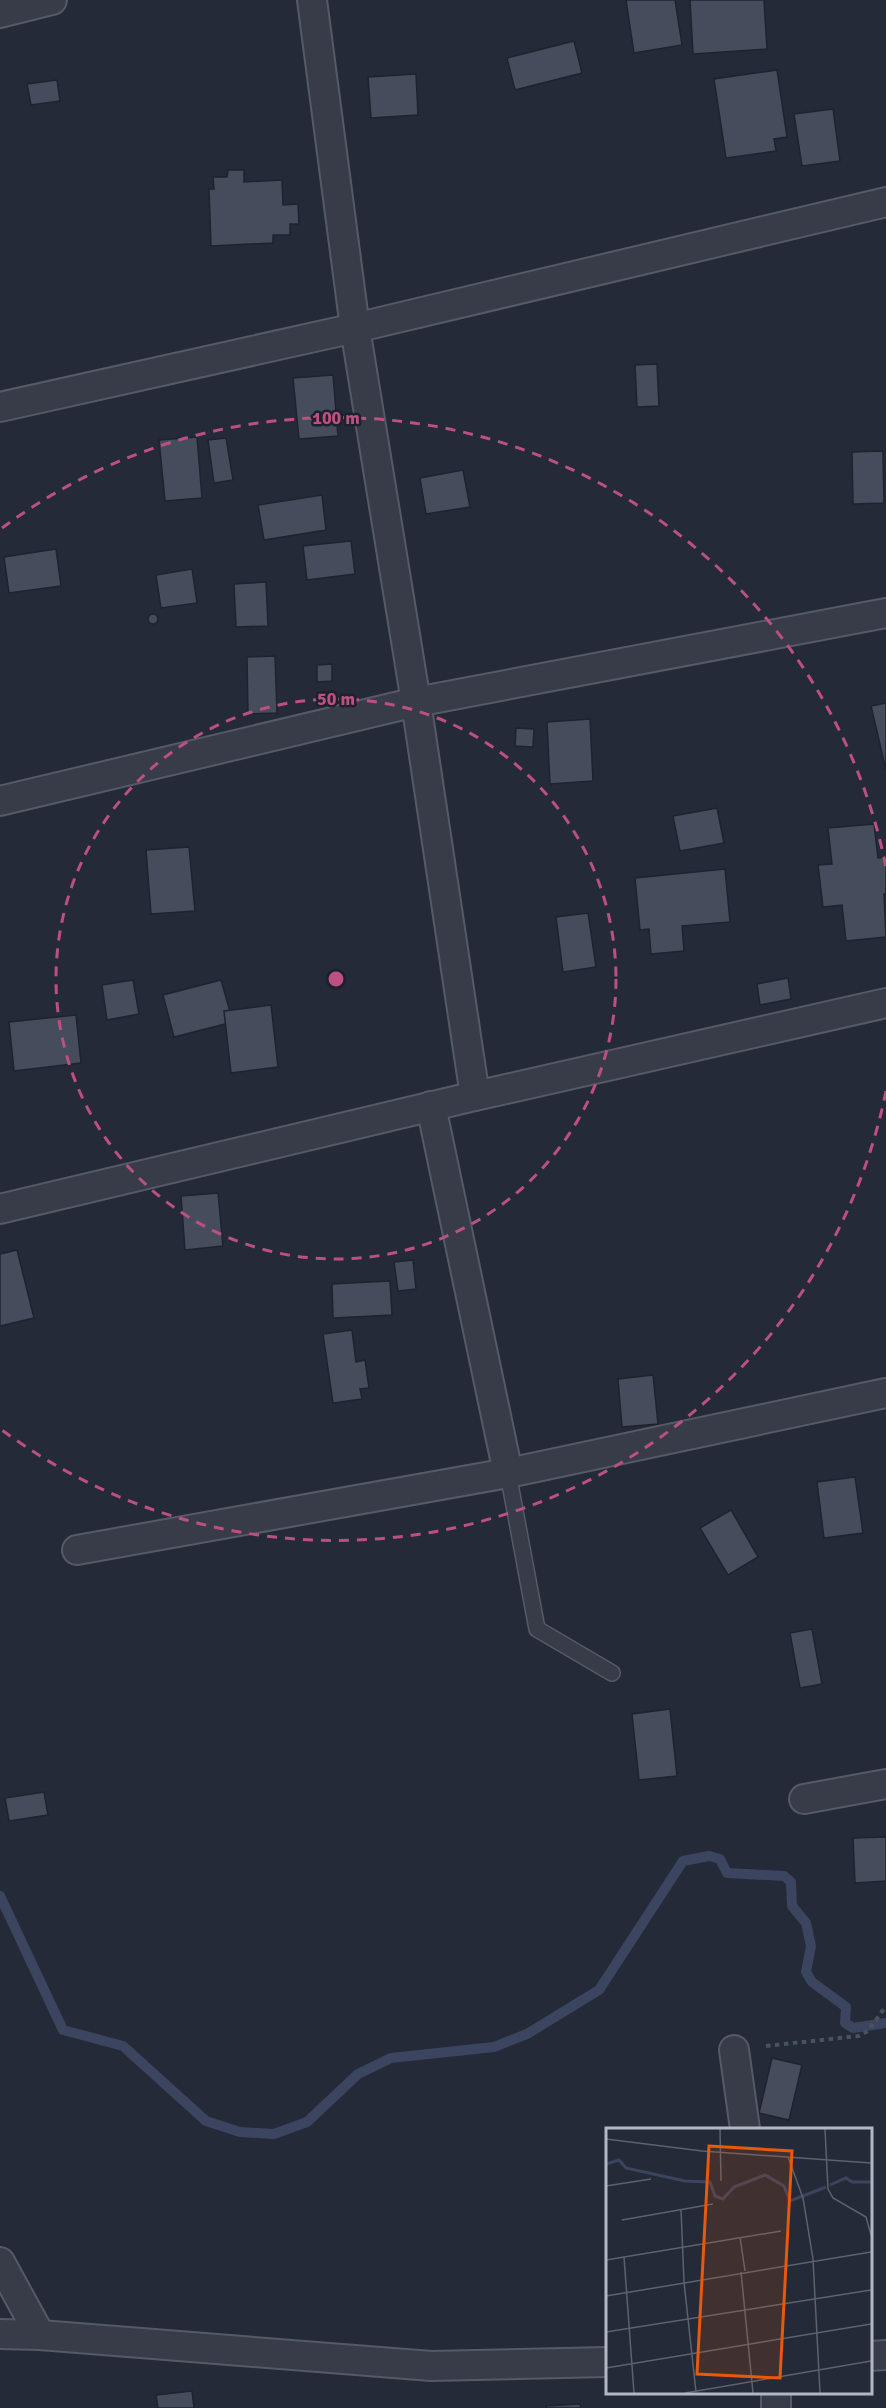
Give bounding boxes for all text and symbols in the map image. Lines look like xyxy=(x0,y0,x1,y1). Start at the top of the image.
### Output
text: 100 m xyxy=(312,407,360,429)
text: 50 m xyxy=(317,688,355,710)
centre of rings xyxy=(326,969,346,989)
inset map xyxy=(606,2128,871,2393)

